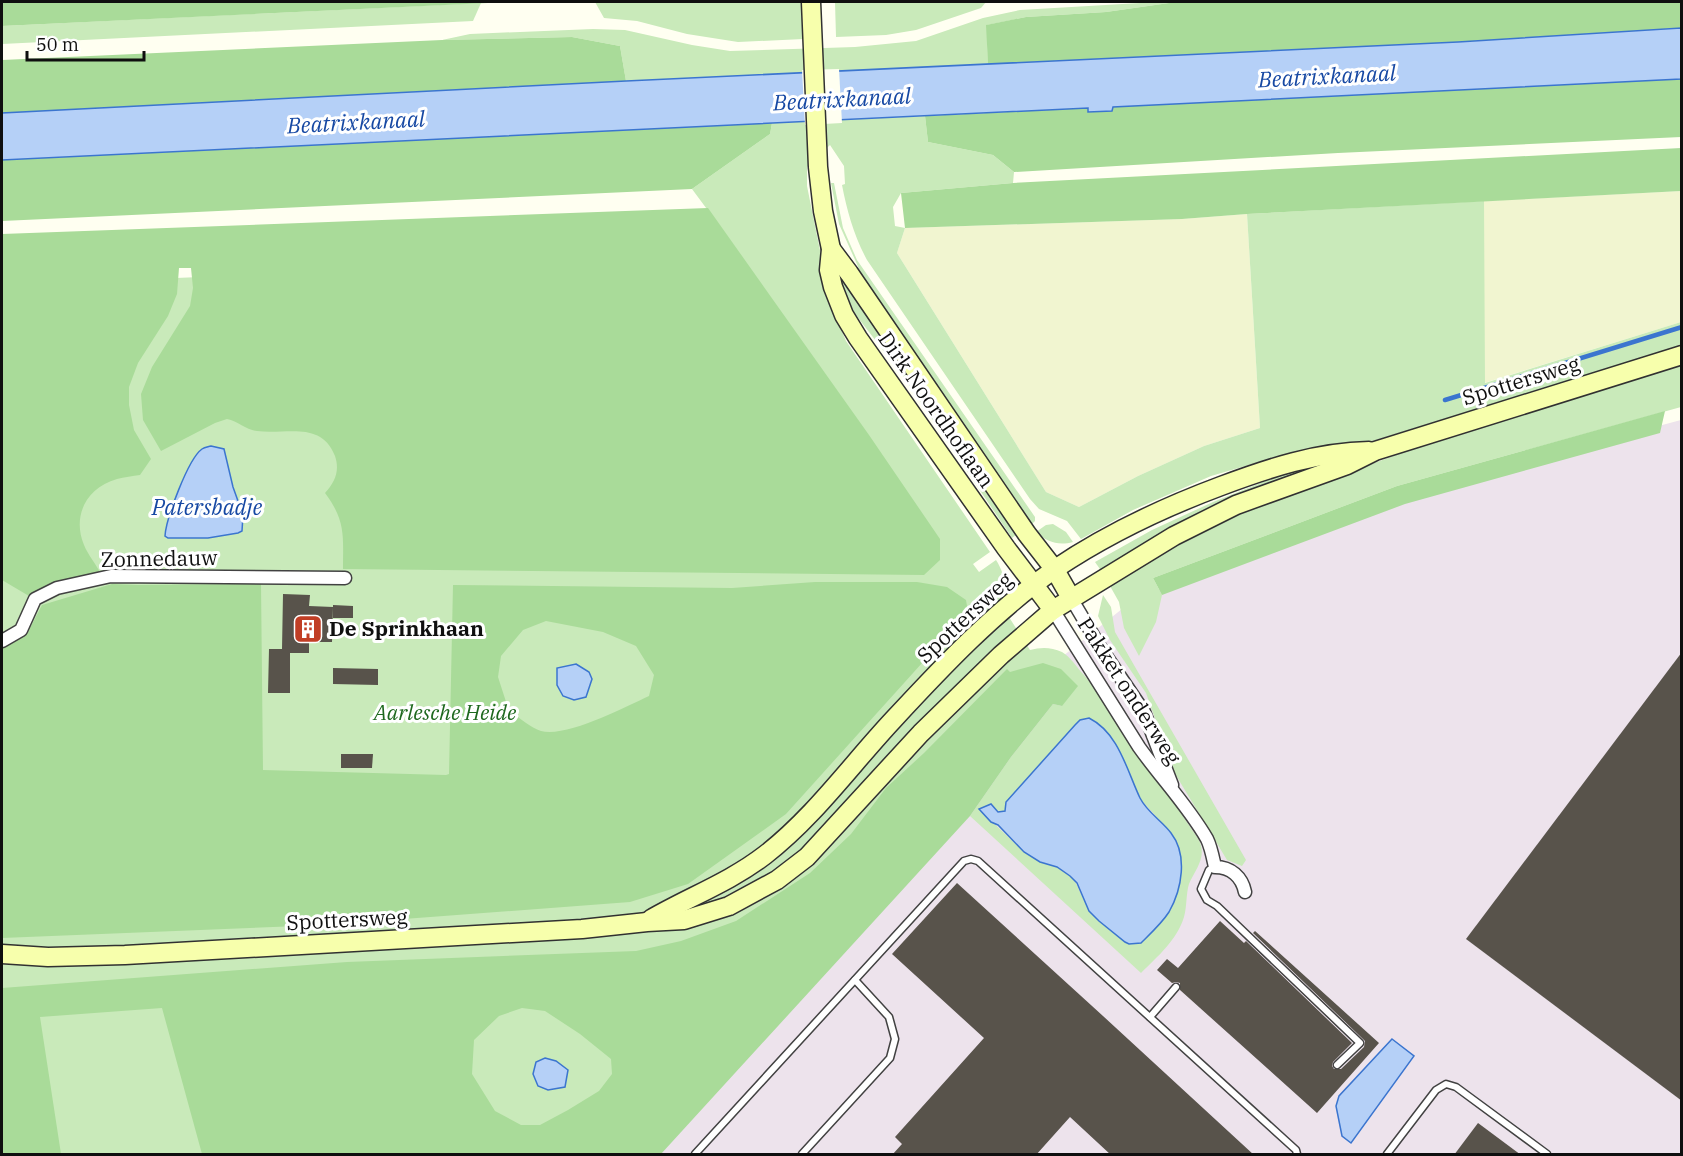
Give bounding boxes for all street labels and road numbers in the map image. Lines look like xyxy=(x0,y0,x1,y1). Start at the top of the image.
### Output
street label: Dirk Noordhoflaan xyxy=(872,326,1001,493)
street label: Spottersweg xyxy=(1459,349,1583,411)
street label: Zonnedauw xyxy=(100,543,218,573)
street label: Spottersweg xyxy=(910,565,1019,669)
street label: Pakket onderweg xyxy=(1072,611,1188,770)
street label: Spottersweg xyxy=(286,902,409,936)

